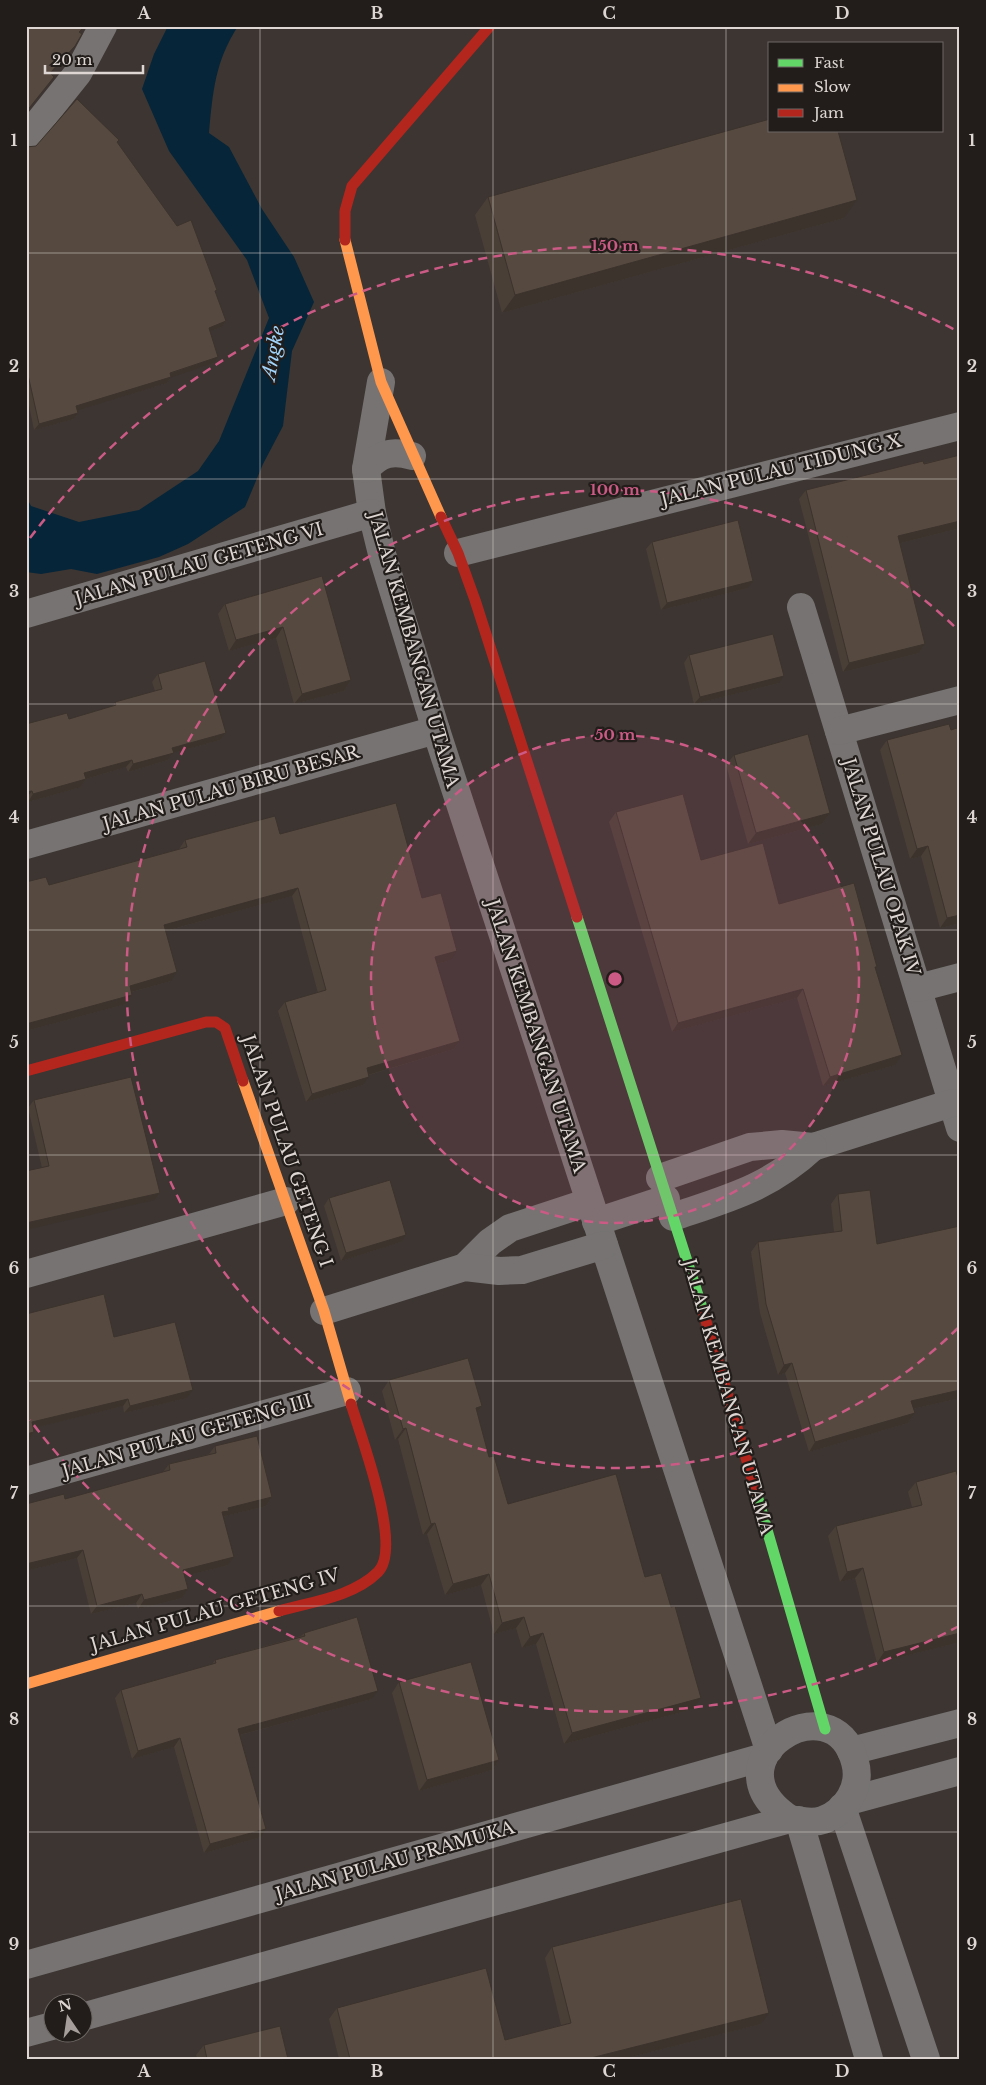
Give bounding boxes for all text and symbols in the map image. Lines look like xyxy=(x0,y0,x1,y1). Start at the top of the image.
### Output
text: A xyxy=(137,3,152,23)
text: B xyxy=(371,3,384,23)
text: C xyxy=(602,3,616,23)
text: D xyxy=(835,3,849,23)
scale bar xyxy=(45,42,142,74)
legend xyxy=(768,42,944,132)
text: 20 m xyxy=(52,50,92,69)
text: Fast xyxy=(814,53,845,72)
text: Slow xyxy=(814,77,851,96)
text: Jam xyxy=(812,103,844,122)
text: 1 xyxy=(11,130,18,150)
text: 1 xyxy=(969,130,976,150)
text: 150 m xyxy=(591,236,639,255)
water label: Angke xyxy=(256,324,289,385)
text: 2 xyxy=(9,356,19,376)
text: 2 xyxy=(967,356,977,376)
street label: JALAN PULAU TIDUNG X xyxy=(656,429,904,511)
text: 100 m xyxy=(590,480,640,499)
street label: JALAN KEMBANGAN UTAMA xyxy=(363,507,464,792)
street label: JALAN PULAU GETENG VI xyxy=(70,518,326,611)
text: 3 xyxy=(9,581,19,601)
text: 3 xyxy=(967,581,977,601)
text: 50 m xyxy=(595,725,636,744)
street label: JALAN PULAU BIRU BESAR xyxy=(98,741,363,836)
street label: JALAN PULAU OPAK IV xyxy=(837,754,925,979)
text: 4 xyxy=(9,807,19,827)
text: 4 xyxy=(967,807,977,827)
street label: JALAN KEMBANGAN UTAMA xyxy=(481,895,591,1177)
centre of rings xyxy=(606,970,624,988)
street label: JALAN PULAU GETENG I xyxy=(236,1030,337,1270)
text: 5 xyxy=(9,1032,19,1052)
text: 5 xyxy=(967,1032,977,1052)
street label: JALAN KEMBANGAN UTAMA xyxy=(677,1254,778,1539)
text: 6 xyxy=(9,1258,20,1278)
text: 6 xyxy=(967,1258,978,1278)
street label: JALAN PULAU GETENG III xyxy=(58,1390,315,1483)
text: 7 xyxy=(10,1483,19,1503)
text: 7 xyxy=(968,1483,977,1503)
street label: JALAN PULAU GETENG IV xyxy=(86,1564,343,1657)
text: 8 xyxy=(9,1709,19,1729)
text: 8 xyxy=(967,1709,977,1729)
street label: JALAN PULAU PRAMUKA xyxy=(271,1816,518,1906)
text: 9 xyxy=(9,1934,20,1954)
text: 9 xyxy=(967,1934,978,1954)
north arrow xyxy=(42,1992,92,2042)
text: N xyxy=(57,1995,74,2016)
text: A xyxy=(137,2061,152,2081)
text: B xyxy=(371,2061,384,2081)
text: C xyxy=(602,2061,616,2081)
text: D xyxy=(835,2061,849,2081)

